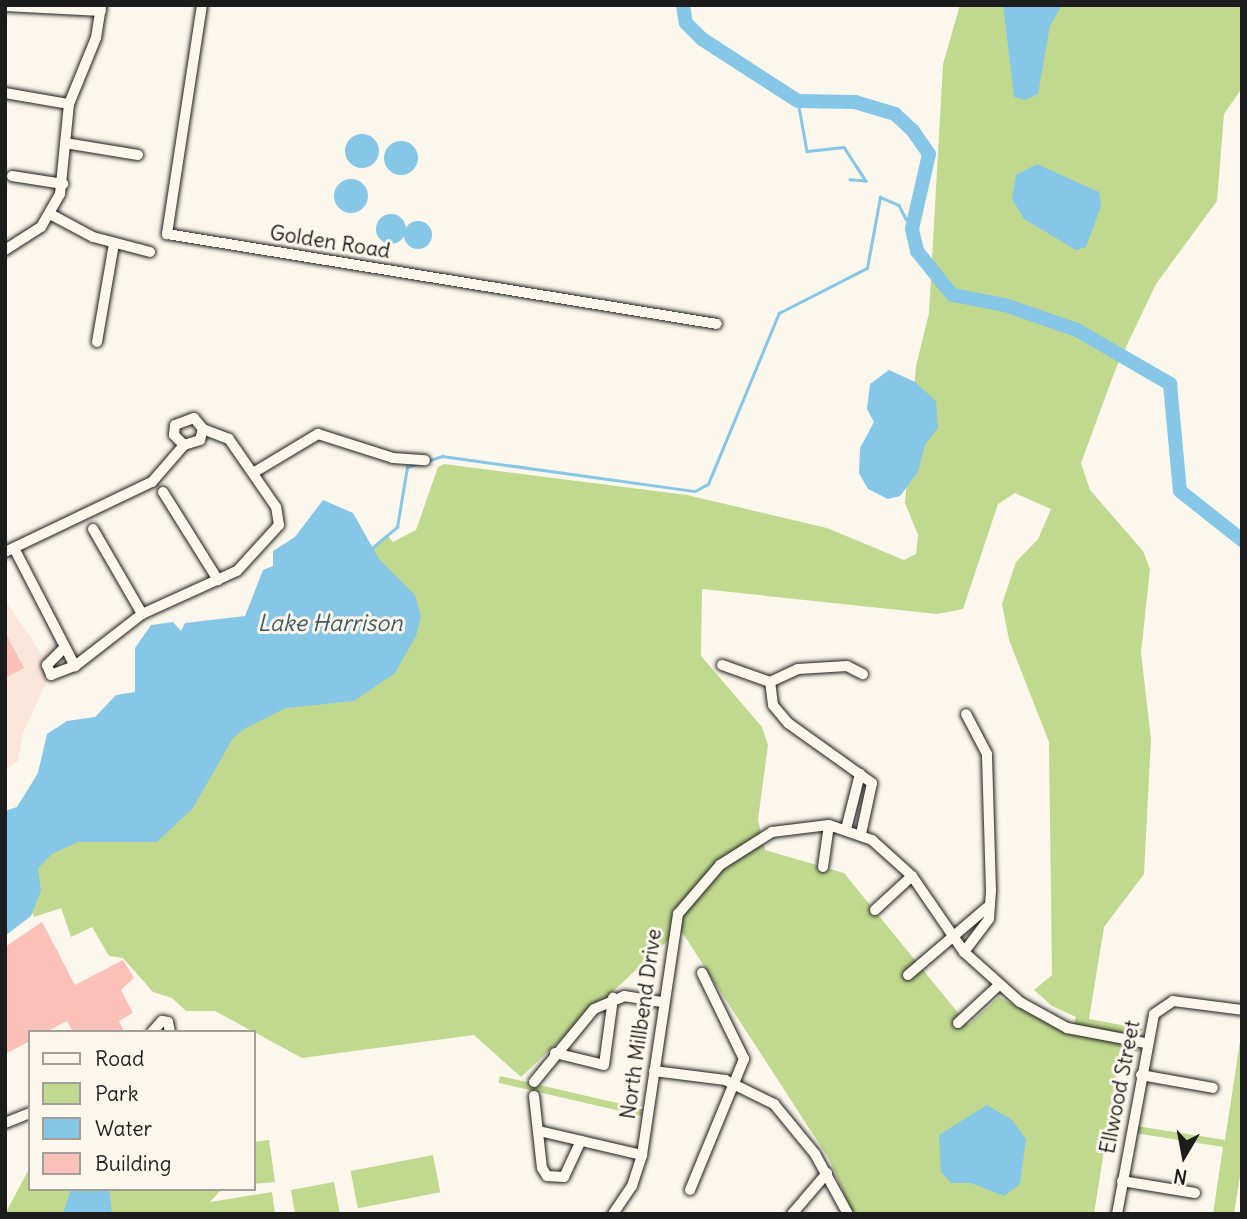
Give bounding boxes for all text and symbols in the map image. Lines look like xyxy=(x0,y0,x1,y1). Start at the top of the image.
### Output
street label: Golden Road xyxy=(268,220,392,264)
water label: Lake Harrison xyxy=(257,609,403,637)
street label: North Millbend Drive xyxy=(615,927,667,1121)
street label: Ellwood Street xyxy=(1095,1018,1145,1156)
legend xyxy=(28,1030,256,1191)
text: Road xyxy=(95,1045,144,1072)
text: Park xyxy=(95,1080,138,1107)
text: Water xyxy=(95,1115,152,1142)
north arrow xyxy=(1149,1121,1219,1191)
text: Building xyxy=(95,1150,171,1177)
text: N xyxy=(1172,1164,1189,1190)

